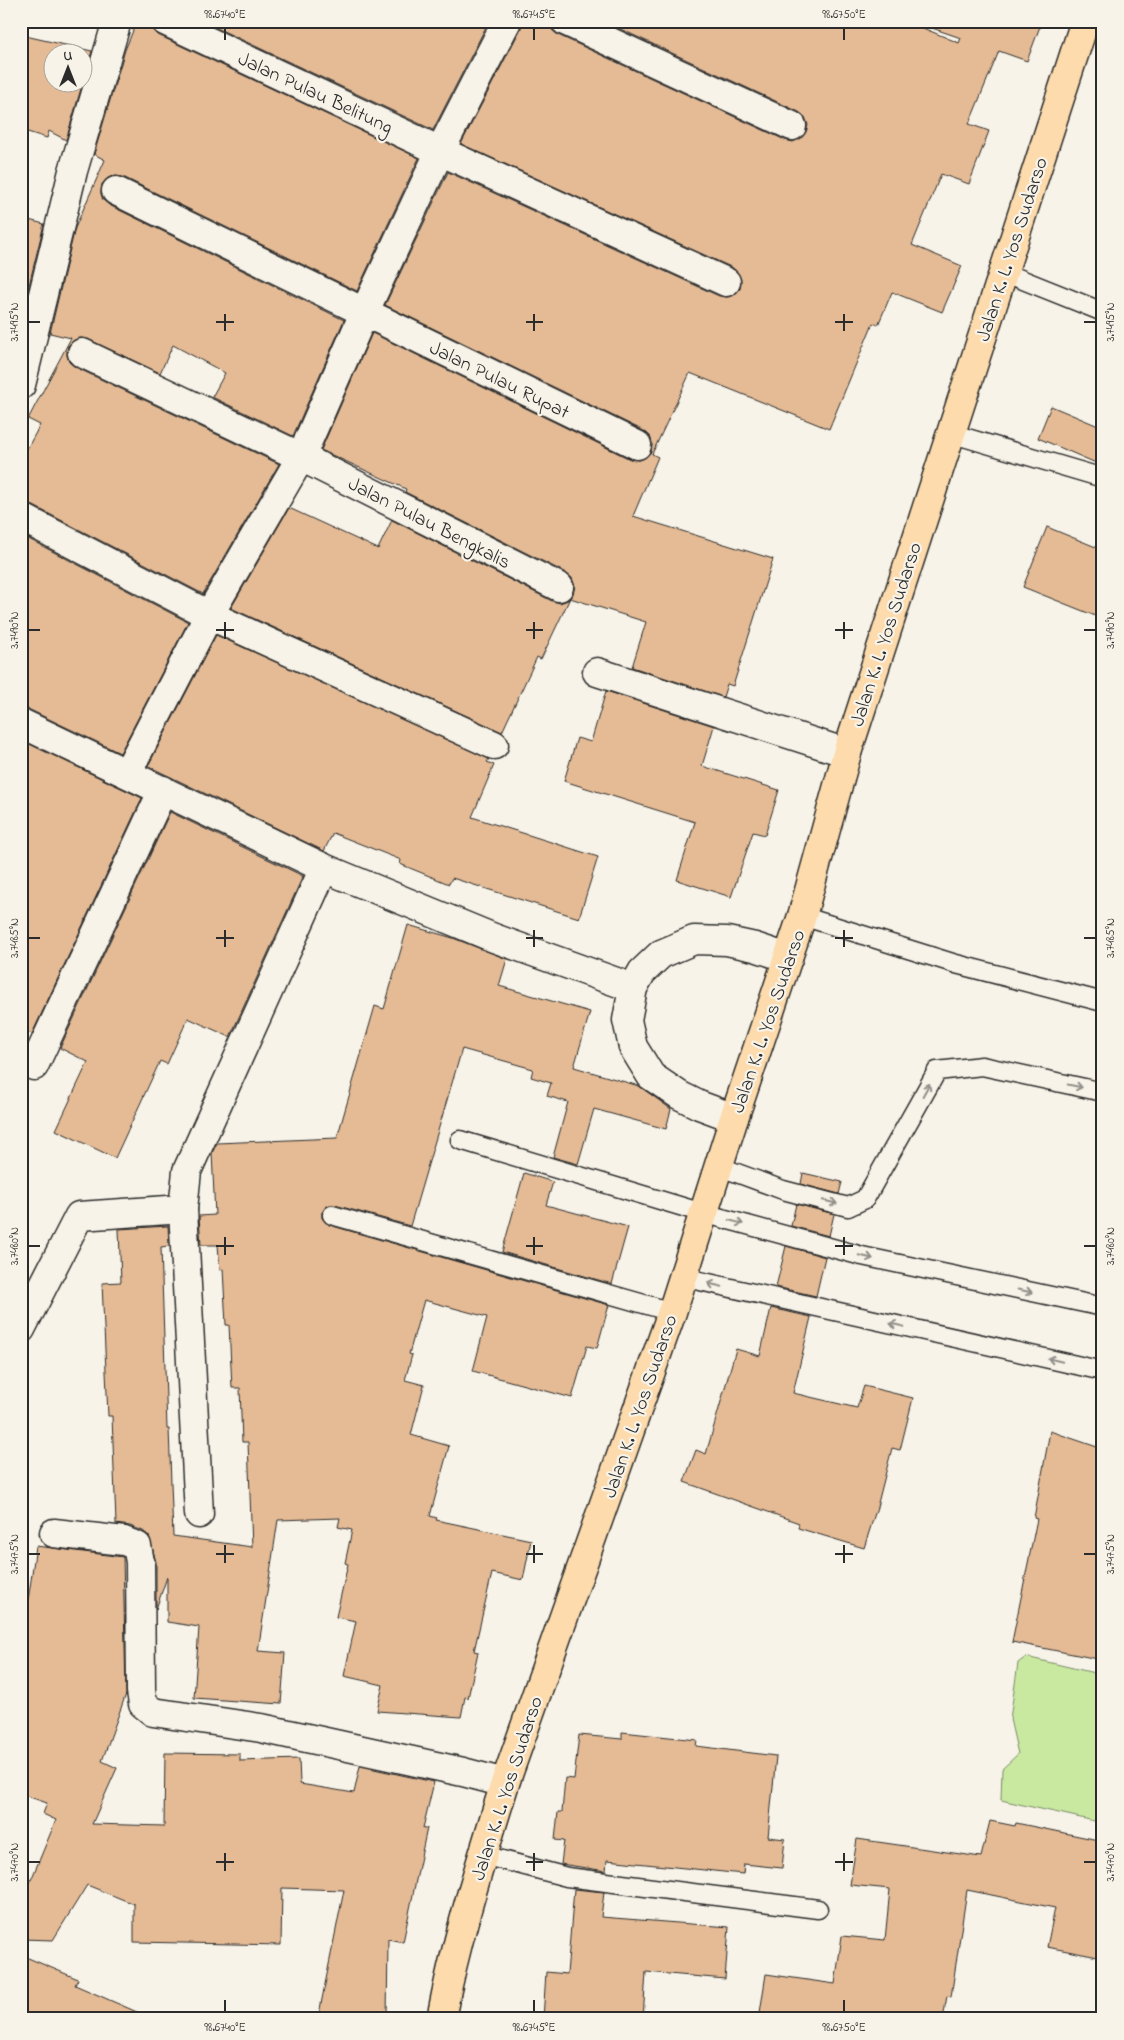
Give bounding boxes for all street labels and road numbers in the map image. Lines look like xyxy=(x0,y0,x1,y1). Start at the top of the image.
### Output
street label: Jalan Pulau Belitung xyxy=(232,46,397,144)
street label: Jalan K. L. Yos Sudarso xyxy=(970,154,1057,346)
street label: Jalan Pulau Rupat xyxy=(424,335,574,428)
street label: Jalan Pulau Bengkalis xyxy=(342,471,515,579)
street label: Jalan K. L. Yos Sudarso xyxy=(844,539,931,731)
street label: Jalan K. L. Yos Sudarso xyxy=(724,926,814,1117)
street label: Jalan K. L. Yos Sudarso xyxy=(596,1311,686,1502)
street label: Jalan K. L. Yos Sudarso xyxy=(465,1693,552,1885)

